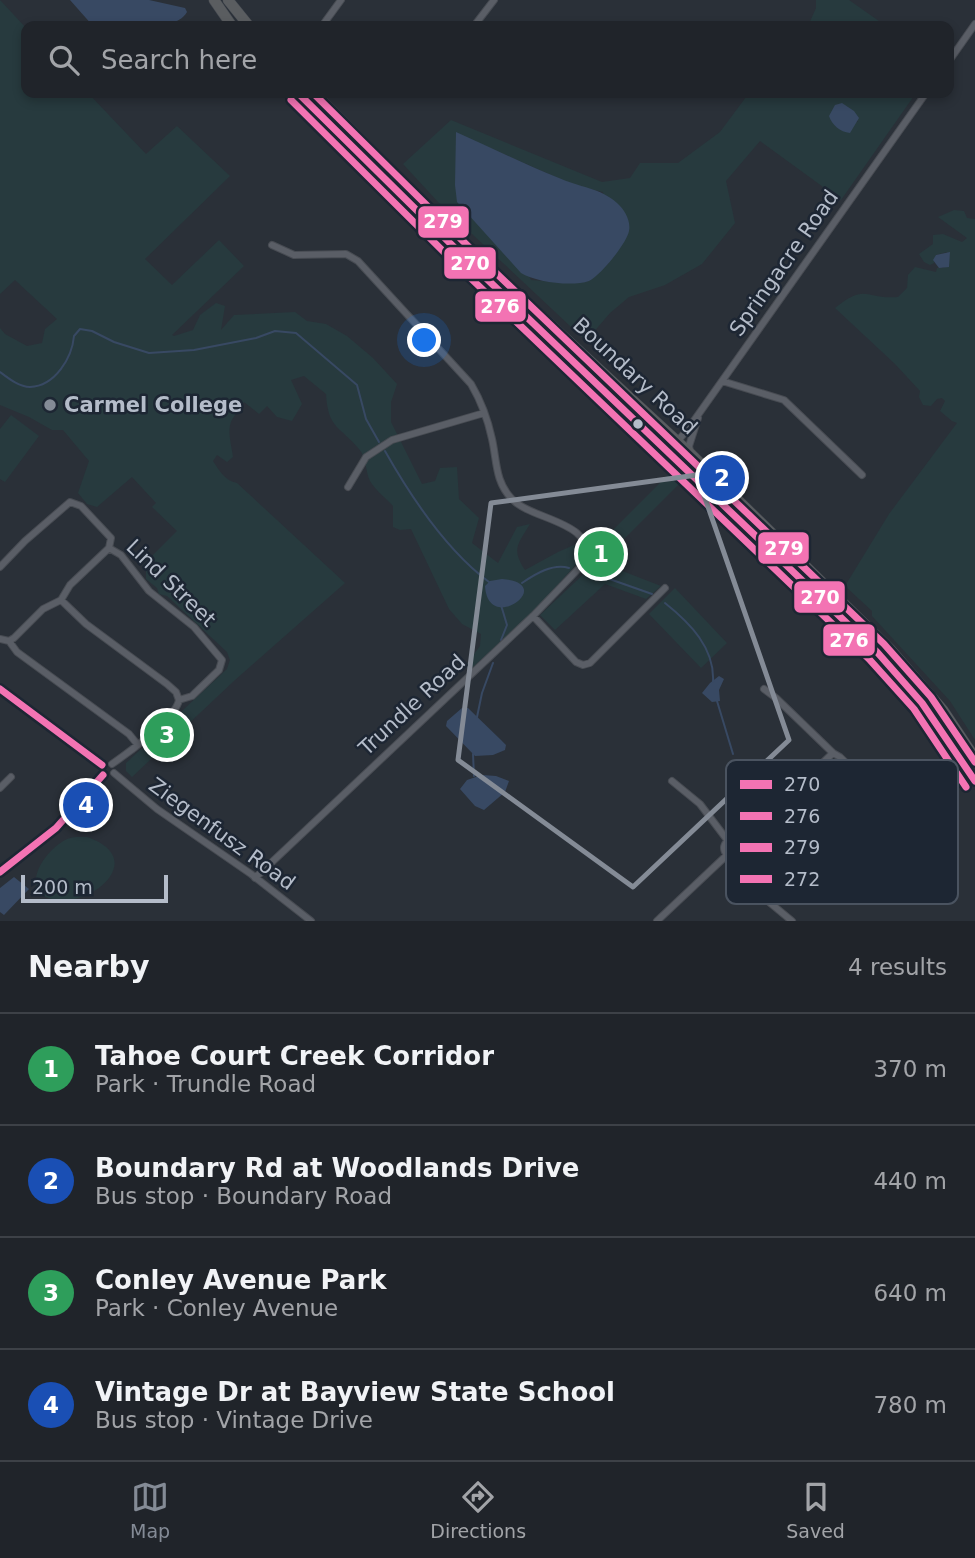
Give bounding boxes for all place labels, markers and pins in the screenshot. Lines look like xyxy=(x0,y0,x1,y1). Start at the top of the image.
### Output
place label: Carmel College xyxy=(64,393,242,417)
marker: Carmel College xyxy=(42,397,58,413)
unlabelled marker xyxy=(631,417,645,431)
pin: 2 xyxy=(699,452,745,504)
pin: 1 xyxy=(578,528,624,580)
pin: 3 xyxy=(144,709,190,761)
pin: 4 xyxy=(63,779,109,831)

